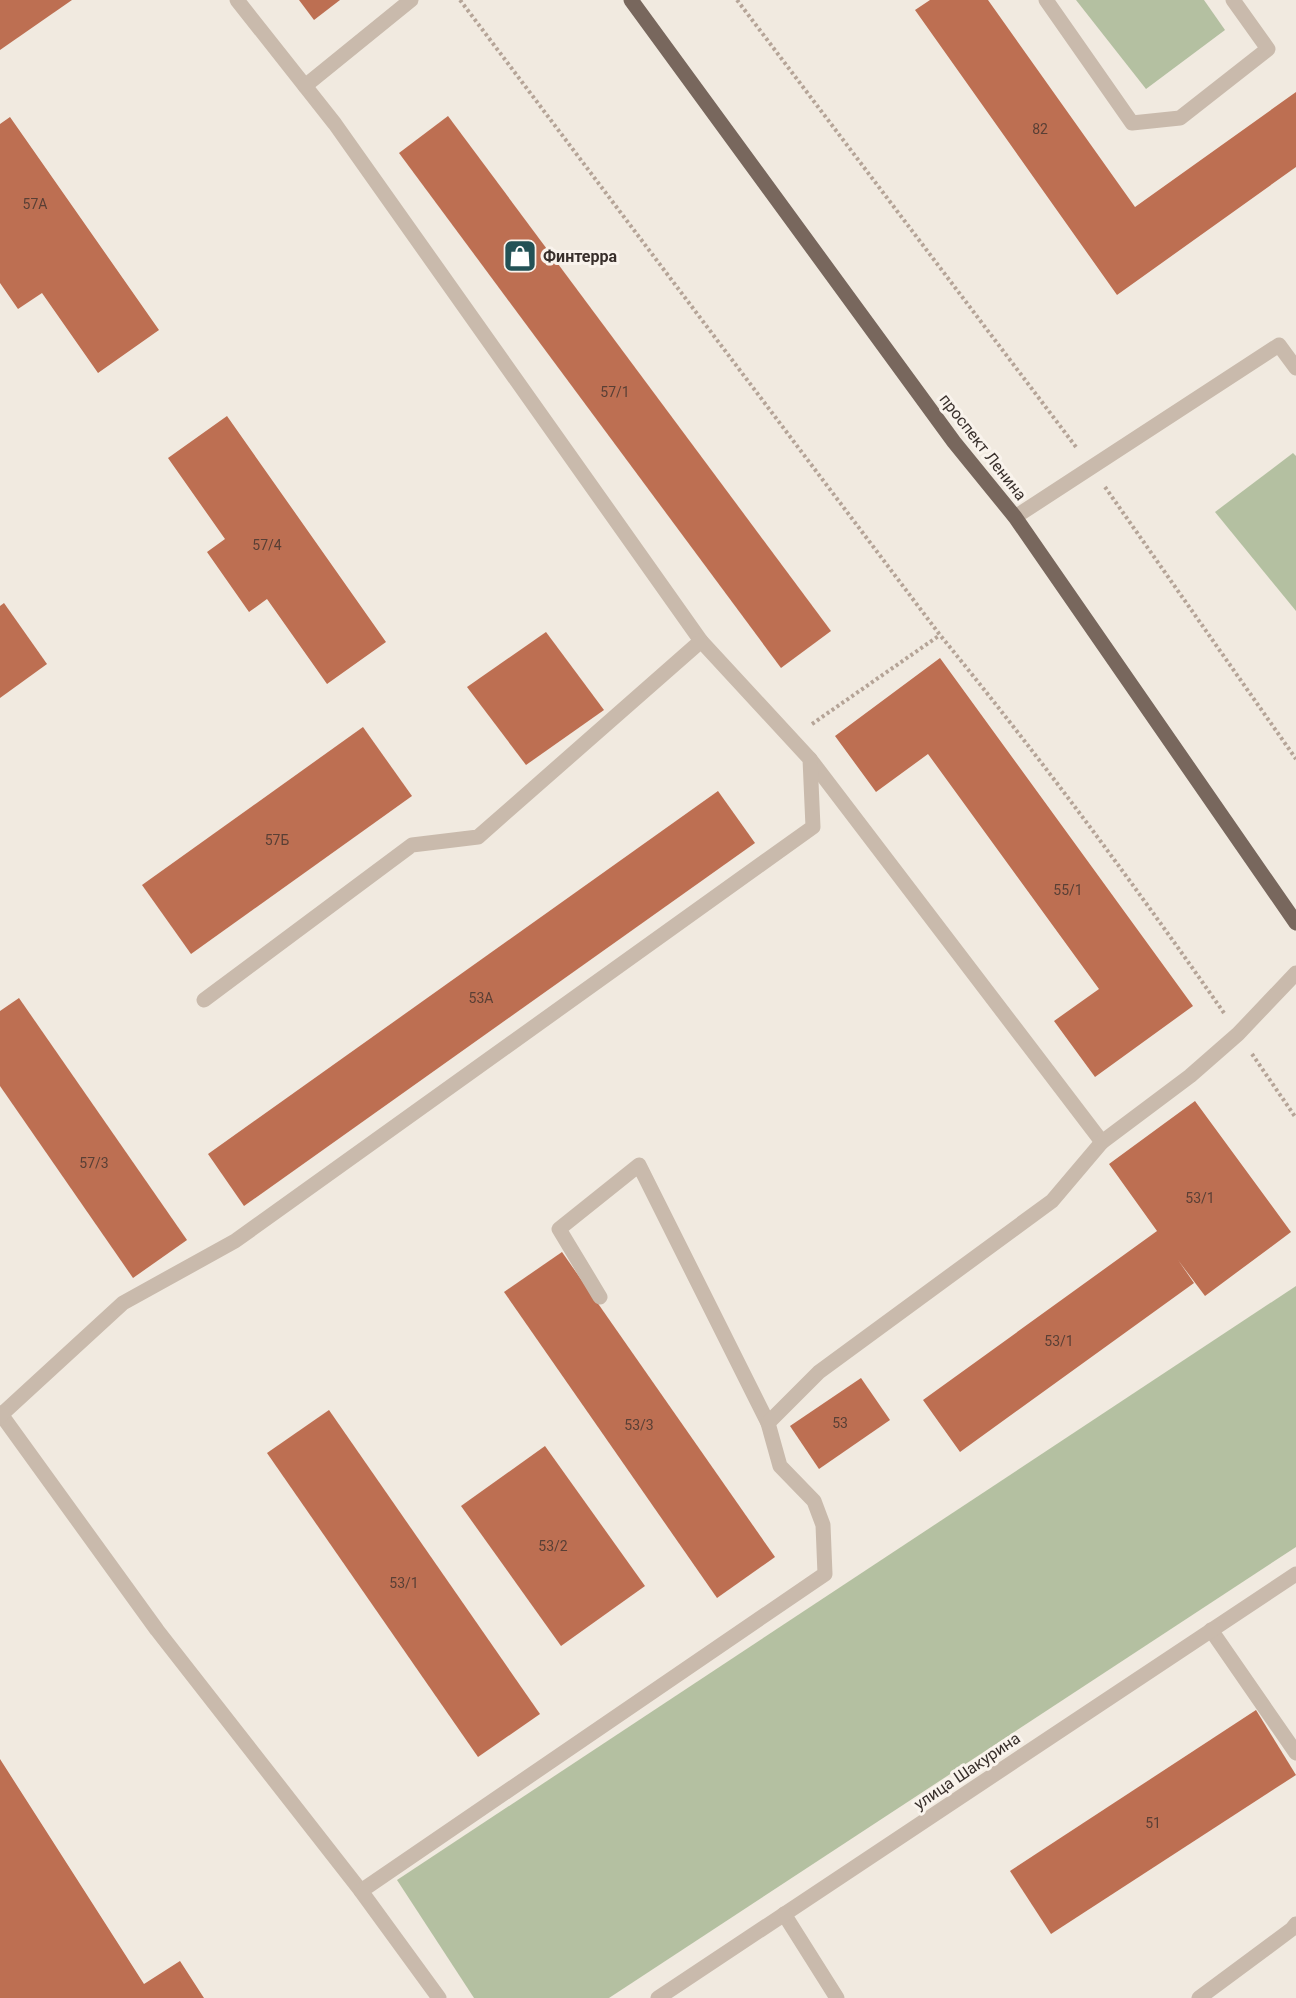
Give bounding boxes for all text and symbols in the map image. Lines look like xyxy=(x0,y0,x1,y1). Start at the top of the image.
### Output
house number: 82 xyxy=(1032,121,1048,137)
house number: 57А xyxy=(23,196,47,212)
shop icon: Финтерра xyxy=(502,238,538,274)
place label: Финтерра xyxy=(543,247,617,266)
house number: 57/1 xyxy=(600,384,630,400)
street label: проспект Ленина xyxy=(936,390,1030,504)
house number: 57/4 xyxy=(252,537,282,553)
house number: 57Б xyxy=(265,832,289,848)
house number: 55/1 xyxy=(1053,882,1083,898)
house number: 53А xyxy=(469,990,493,1006)
house number: 57/3 xyxy=(79,1155,109,1171)
house number: 53/1 xyxy=(1185,1190,1215,1206)
house number: 53/1 xyxy=(1044,1333,1074,1349)
house number: 53 xyxy=(832,1415,848,1431)
house number: 53/3 xyxy=(624,1417,654,1433)
house number: 53/2 xyxy=(538,1538,568,1554)
house number: 53/1 xyxy=(389,1575,419,1591)
street label: улица Шакурина xyxy=(910,1728,1024,1814)
house number: 51 xyxy=(1145,1815,1161,1831)

